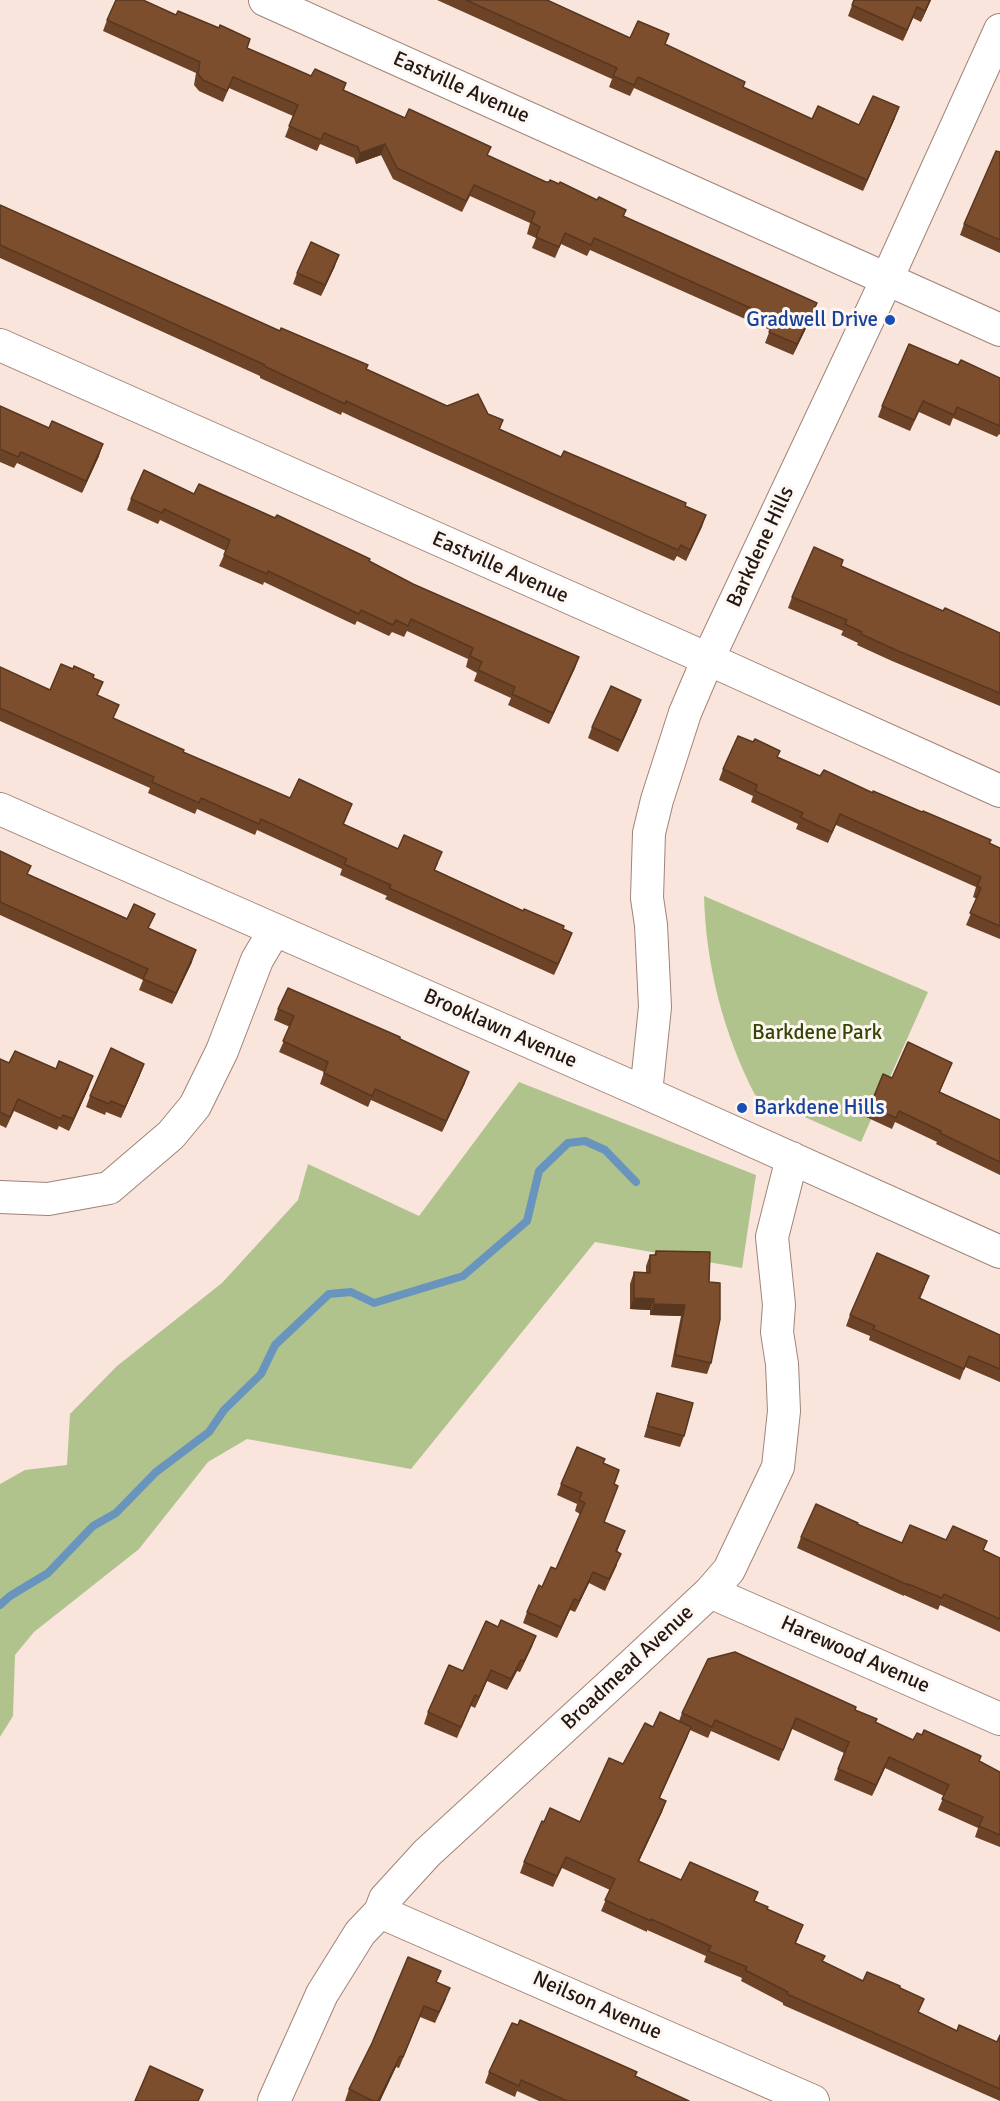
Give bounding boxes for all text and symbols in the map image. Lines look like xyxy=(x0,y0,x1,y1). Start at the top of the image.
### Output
street label: Eastville Avenue xyxy=(389,47,533,129)
place label: Gradwell Drive xyxy=(746,307,878,333)
marker: Gradwell Drive xyxy=(883,313,897,327)
street label: Barkdene Hills xyxy=(722,482,800,612)
street label: Eastville Avenue xyxy=(428,527,572,609)
street label: Brooklawn Avenue xyxy=(419,984,581,1074)
park label: Barkdene Park xyxy=(752,1020,882,1046)
place label: Barkdene Hills xyxy=(754,1095,885,1121)
marker: Barkdene Hills xyxy=(735,1101,749,1115)
street label: Broadmead Avenue xyxy=(557,1600,699,1736)
street label: Harewood Avenue xyxy=(777,1611,933,1699)
street label: Neilson Avenue xyxy=(529,1966,665,2046)

